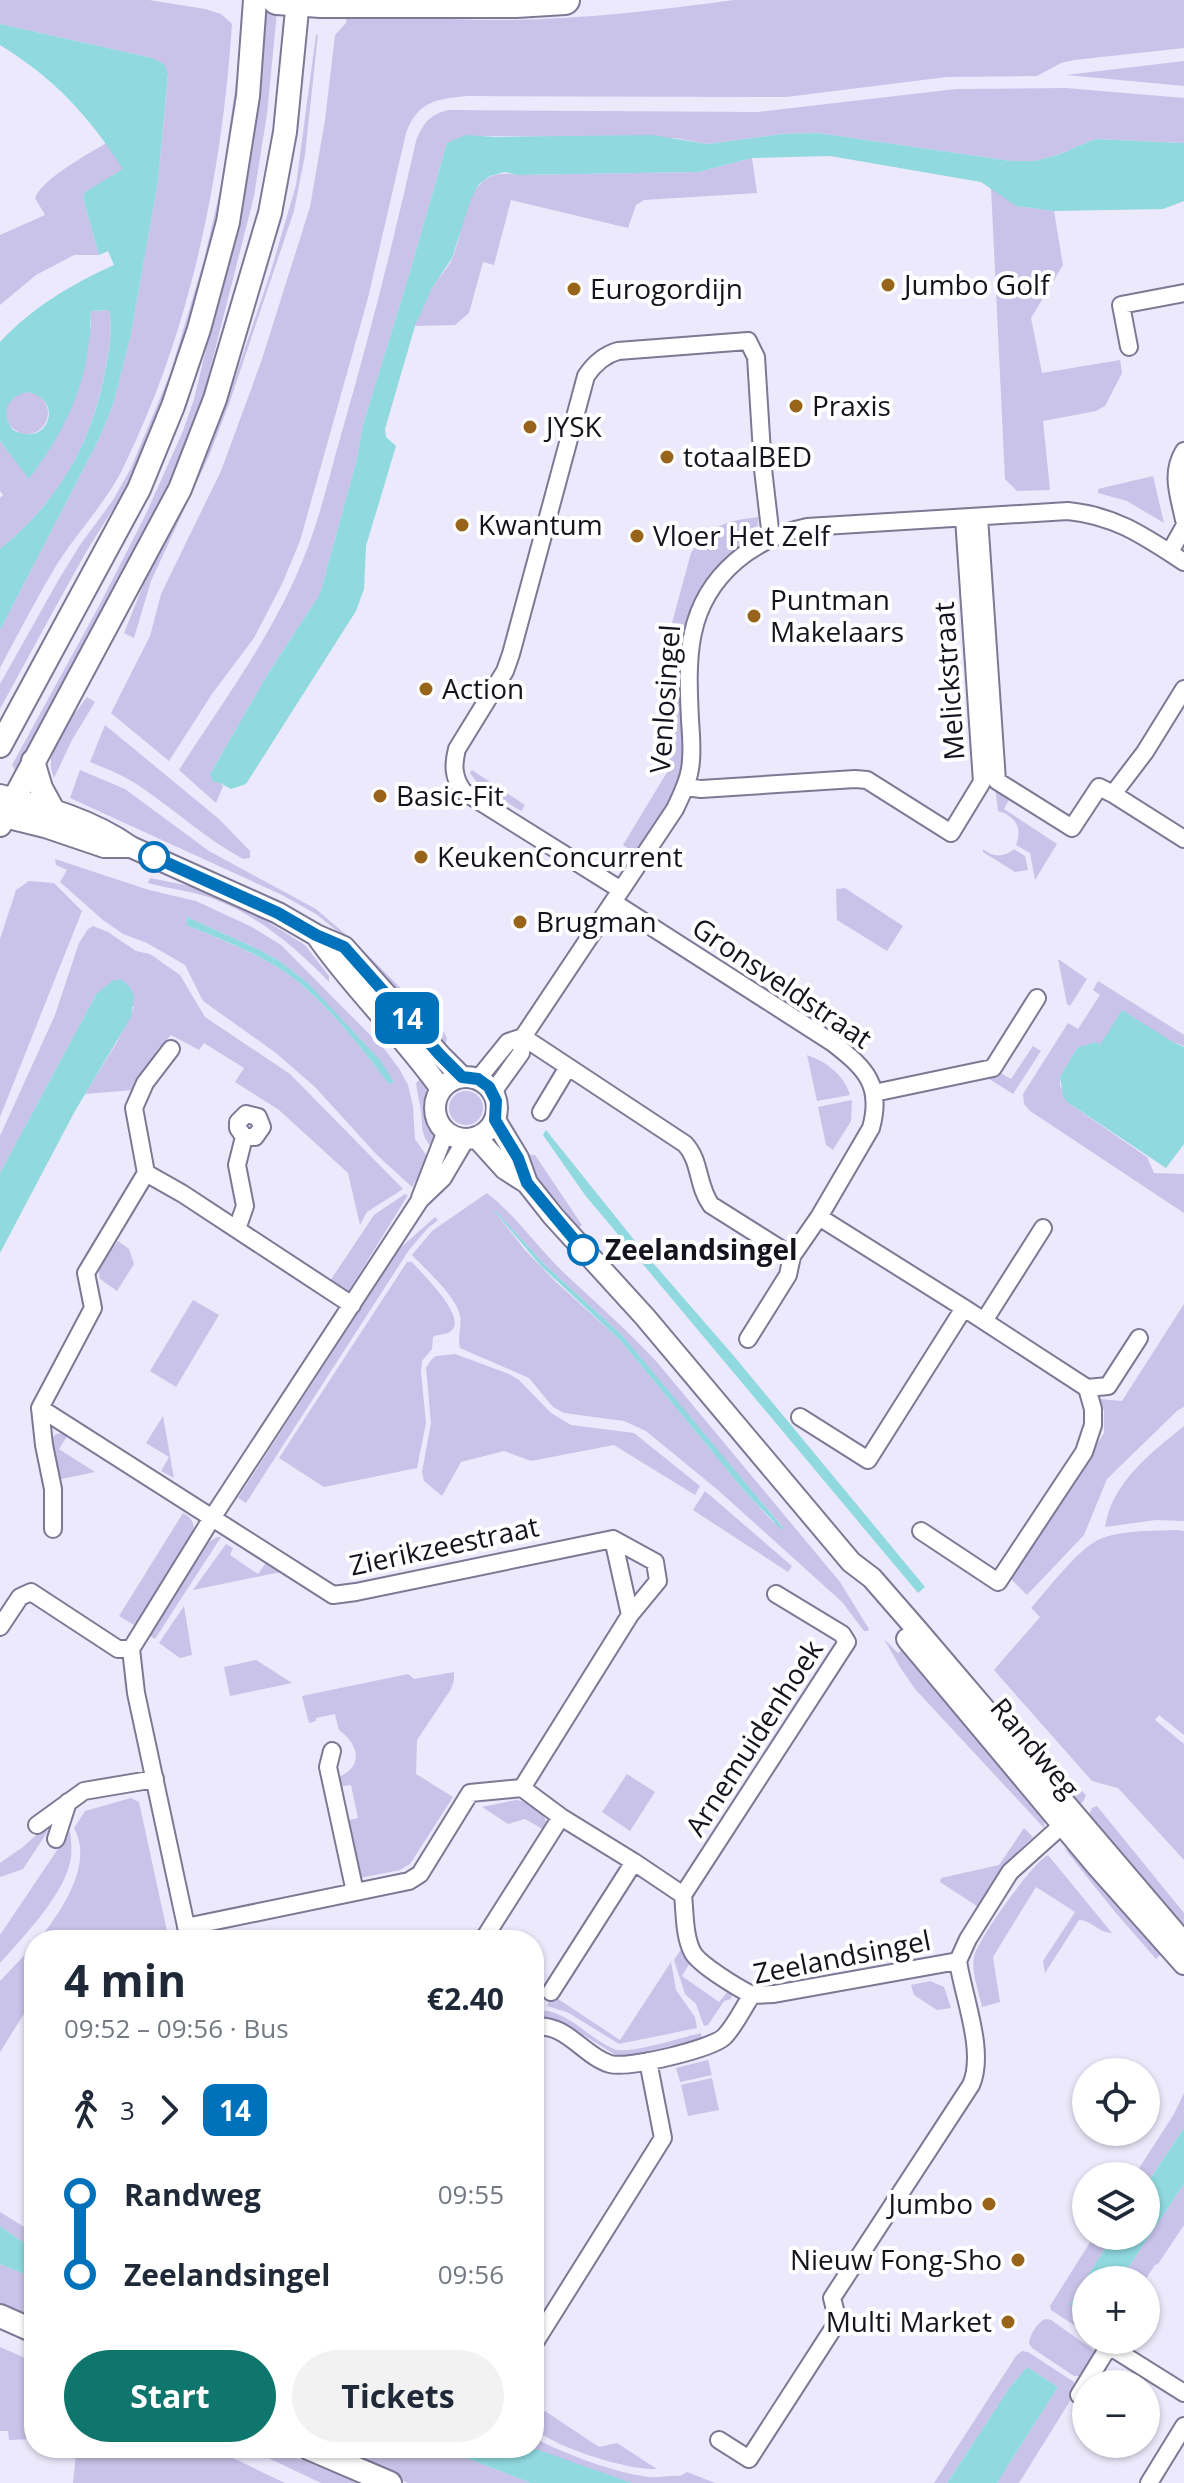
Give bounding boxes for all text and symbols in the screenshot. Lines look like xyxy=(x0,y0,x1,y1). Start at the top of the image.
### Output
place label: Jumbo Golf xyxy=(901,265,1051,303)
place label: Eurogordijn xyxy=(590,269,743,307)
marker: Jumbo Golf xyxy=(879,276,897,294)
marker: Eurogordijn xyxy=(565,280,583,298)
place label: Praxis xyxy=(812,386,891,424)
marker: Praxis xyxy=(787,397,805,415)
place label: JYSK xyxy=(543,407,603,445)
marker: JYSK xyxy=(521,418,539,436)
place label: totaalBED xyxy=(683,437,812,475)
marker: totaalBED xyxy=(658,448,676,466)
place label: Kwantum xyxy=(478,505,603,543)
marker: Kwantum xyxy=(453,516,471,534)
place label: Vloer Het Zelf xyxy=(653,516,831,554)
marker: Vloer Het Zelf xyxy=(628,527,646,545)
place label: Puntman Makelaars xyxy=(770,580,904,650)
street label: Melickstraat xyxy=(924,600,973,762)
marker: Puntman Makelaars xyxy=(745,607,763,625)
street label: Venlosingel xyxy=(640,623,688,775)
place label: Action xyxy=(442,669,524,707)
marker: Action xyxy=(417,680,435,698)
place label: Basic-Fit xyxy=(396,776,504,814)
marker: Basic-Fit xyxy=(371,787,389,805)
place label: KeukenConcurrent xyxy=(437,837,683,875)
unlabelled marker xyxy=(139,842,169,872)
marker: KeukenConcurrent xyxy=(412,848,430,866)
place label: Brugman xyxy=(536,902,657,940)
street label: Gronsveldstraat xyxy=(685,908,880,1056)
marker: Brugman xyxy=(511,913,529,931)
line badge: 14 xyxy=(371,992,443,1044)
text: 14 xyxy=(391,999,423,1037)
place label: Zeelandsingel xyxy=(605,1230,798,1268)
marker: Zeelandsingel xyxy=(568,1235,598,1265)
street label: Zierikzeestraat xyxy=(346,1506,542,1584)
street label: Arnemuidenhoek xyxy=(675,1632,831,1843)
street label: Randweg xyxy=(983,1689,1089,1805)
street label: Zeelandsingel xyxy=(750,1920,934,1992)
text: 4 min xyxy=(64,1950,186,2010)
text: €2.40 xyxy=(427,1978,504,2019)
text: 09:52 – 09:56 · Bus xyxy=(64,2010,289,2046)
map controls xyxy=(1072,2058,1160,2458)
button: locate xyxy=(1072,2058,1160,2146)
icon: walk xyxy=(64,2088,108,2132)
icon: forward xyxy=(147,2088,191,2132)
text: 14 xyxy=(219,2091,251,2129)
text: 3 xyxy=(120,2092,135,2128)
button: layers xyxy=(1072,2162,1160,2250)
text: Randweg xyxy=(124,2174,261,2215)
text: 09:55 xyxy=(438,2176,504,2212)
place label: Jumbo xyxy=(885,2184,973,2222)
marker: Jumbo xyxy=(980,2195,998,2213)
place label: Nieuw Fong-Sho xyxy=(790,2240,1002,2278)
marker: Nieuw Fong-Sho xyxy=(1009,2251,1027,2269)
text: Zeelandsingel xyxy=(124,2254,330,2295)
text: 09:56 xyxy=(438,2256,504,2292)
button: + xyxy=(1072,2266,1160,2354)
place label: Multi Market xyxy=(826,2302,992,2340)
marker: Multi Market xyxy=(999,2313,1017,2331)
button: Start xyxy=(64,2350,276,2442)
button: Tickets xyxy=(292,2350,504,2442)
button: − xyxy=(1072,2370,1160,2458)

